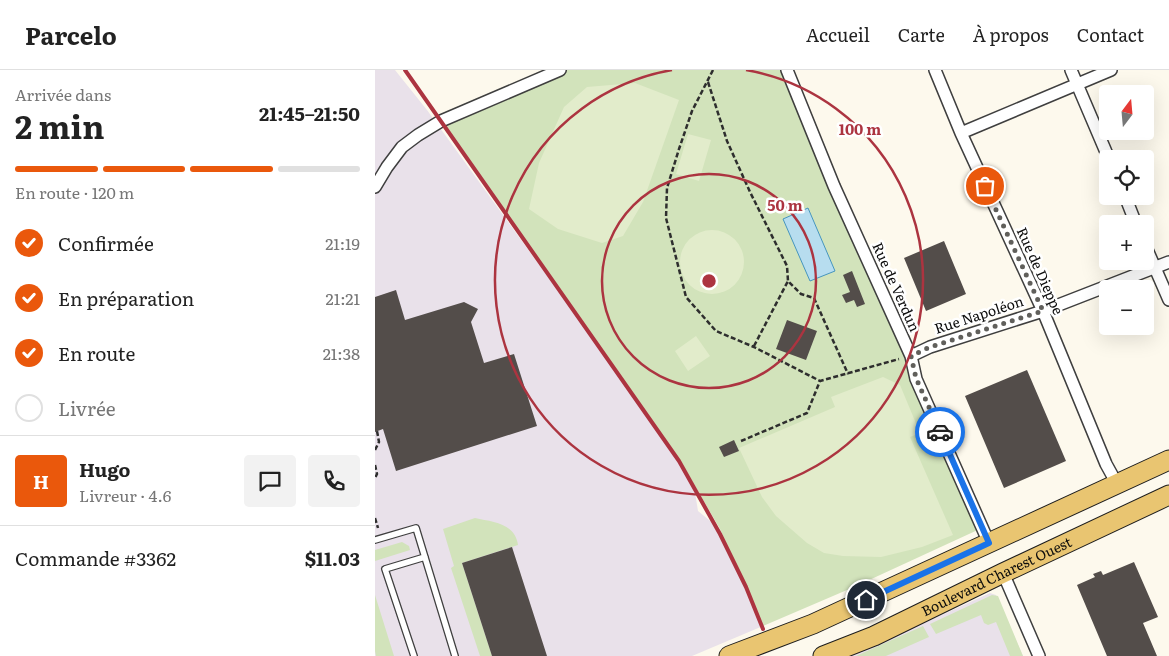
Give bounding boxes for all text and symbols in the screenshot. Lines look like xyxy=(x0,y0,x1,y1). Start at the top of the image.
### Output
text: Parcelo xyxy=(25,17,117,52)
text: Accueil xyxy=(806,21,870,48)
text: Carte xyxy=(898,21,945,48)
text: À propos xyxy=(973,21,1049,48)
text: Contact xyxy=(1077,21,1144,48)
text: Arrivée dans xyxy=(15,82,111,106)
north arrow xyxy=(1099,85,1154,140)
map controls xyxy=(1099,85,1154,335)
text: 21:45–21:50 xyxy=(259,99,360,127)
text: 2 min xyxy=(15,101,104,149)
text: 100 m xyxy=(839,117,881,140)
button: locate xyxy=(1099,150,1154,205)
pin xyxy=(964,165,1006,207)
icon: bag xyxy=(971,172,999,200)
text: En route · 120 m xyxy=(15,180,134,204)
text: 50 m xyxy=(767,193,803,216)
button: + xyxy=(1099,215,1154,270)
street label: Rue de Dieppe xyxy=(1013,224,1069,318)
icon: check xyxy=(15,229,43,257)
text: Confirmée xyxy=(58,229,154,257)
text: 21:19 xyxy=(325,231,360,255)
street label: Rue de Verdun xyxy=(868,239,926,335)
centre of rings xyxy=(700,272,718,290)
button: − xyxy=(1099,280,1154,335)
icon: check xyxy=(15,284,43,312)
text: En préparation xyxy=(58,284,194,312)
text: 21:21 xyxy=(326,286,360,310)
street label: Rue Napoléon xyxy=(932,290,1026,338)
icon: check xyxy=(15,339,43,367)
text: En route xyxy=(58,339,135,367)
text: 21:38 xyxy=(323,341,360,365)
text: Livrée xyxy=(58,394,116,422)
courier xyxy=(915,407,965,457)
icon: car xyxy=(926,418,954,446)
text: Hugo xyxy=(79,455,130,483)
button: chat xyxy=(244,455,296,507)
button: phone xyxy=(308,455,360,507)
text: H xyxy=(33,467,49,495)
text: Livreur · 4.6 xyxy=(79,483,171,507)
street label: Boulevard Charest Ouest xyxy=(918,531,1075,620)
text: Commande #3362 xyxy=(15,544,176,572)
text: $11.03 xyxy=(305,544,360,572)
pin xyxy=(845,579,887,621)
icon: home xyxy=(852,586,880,614)

